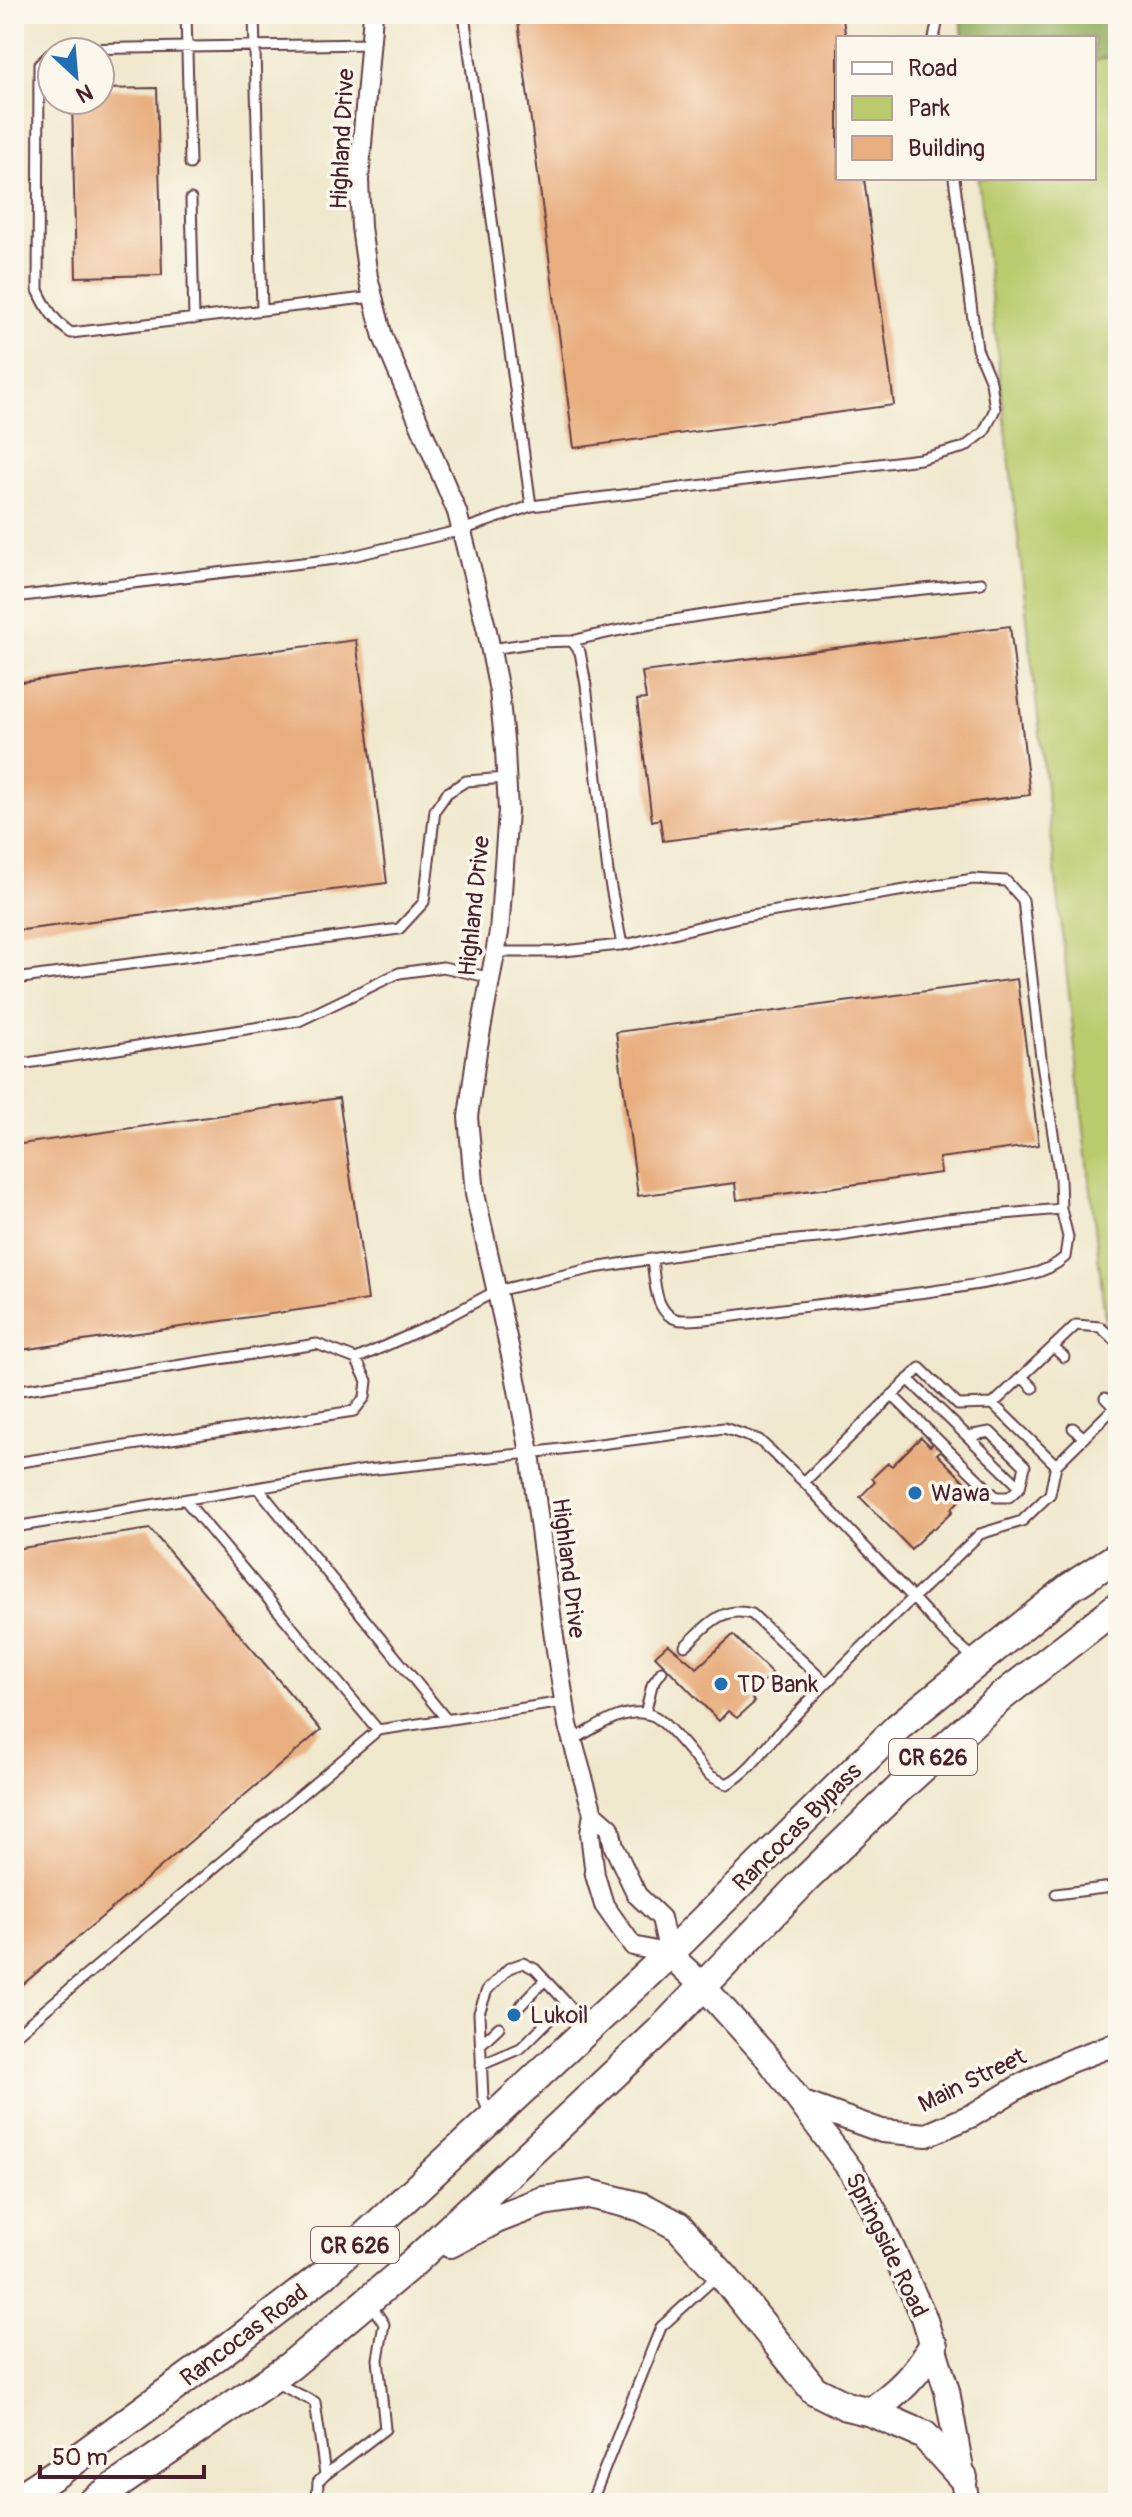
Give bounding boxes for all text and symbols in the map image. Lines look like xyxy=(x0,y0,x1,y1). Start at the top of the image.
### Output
north arrow xyxy=(36,36,116,116)
legend xyxy=(836,36,1096,180)
text: Road xyxy=(908,54,958,83)
street label: Highland Drive xyxy=(324,68,361,210)
text: N xyxy=(71,77,97,109)
text: Park xyxy=(908,94,950,123)
text: Building xyxy=(908,134,985,163)
street label: Highland Drive xyxy=(453,834,496,978)
place label: Wawa xyxy=(931,1479,990,1508)
marker: Wawa xyxy=(906,1484,924,1502)
street label: Highland Drive xyxy=(546,1496,592,1640)
place label: TD Bank xyxy=(737,1670,818,1699)
marker: TD Bank xyxy=(712,1675,730,1693)
road number: CR 626 xyxy=(889,1739,977,1775)
street label: Rancocas Bypass xyxy=(727,1757,868,1898)
place label: Lukoil xyxy=(530,2001,589,2030)
marker: Lukoil xyxy=(505,2006,523,2024)
street label: Main Street xyxy=(914,2042,1031,2119)
street label: Springside Road xyxy=(839,2168,934,2322)
road number: CR 626 xyxy=(311,2227,399,2263)
street label: Rancocas Road xyxy=(175,2278,314,2393)
scale bar xyxy=(40,2429,204,2479)
text: 50 m xyxy=(52,2443,108,2472)

